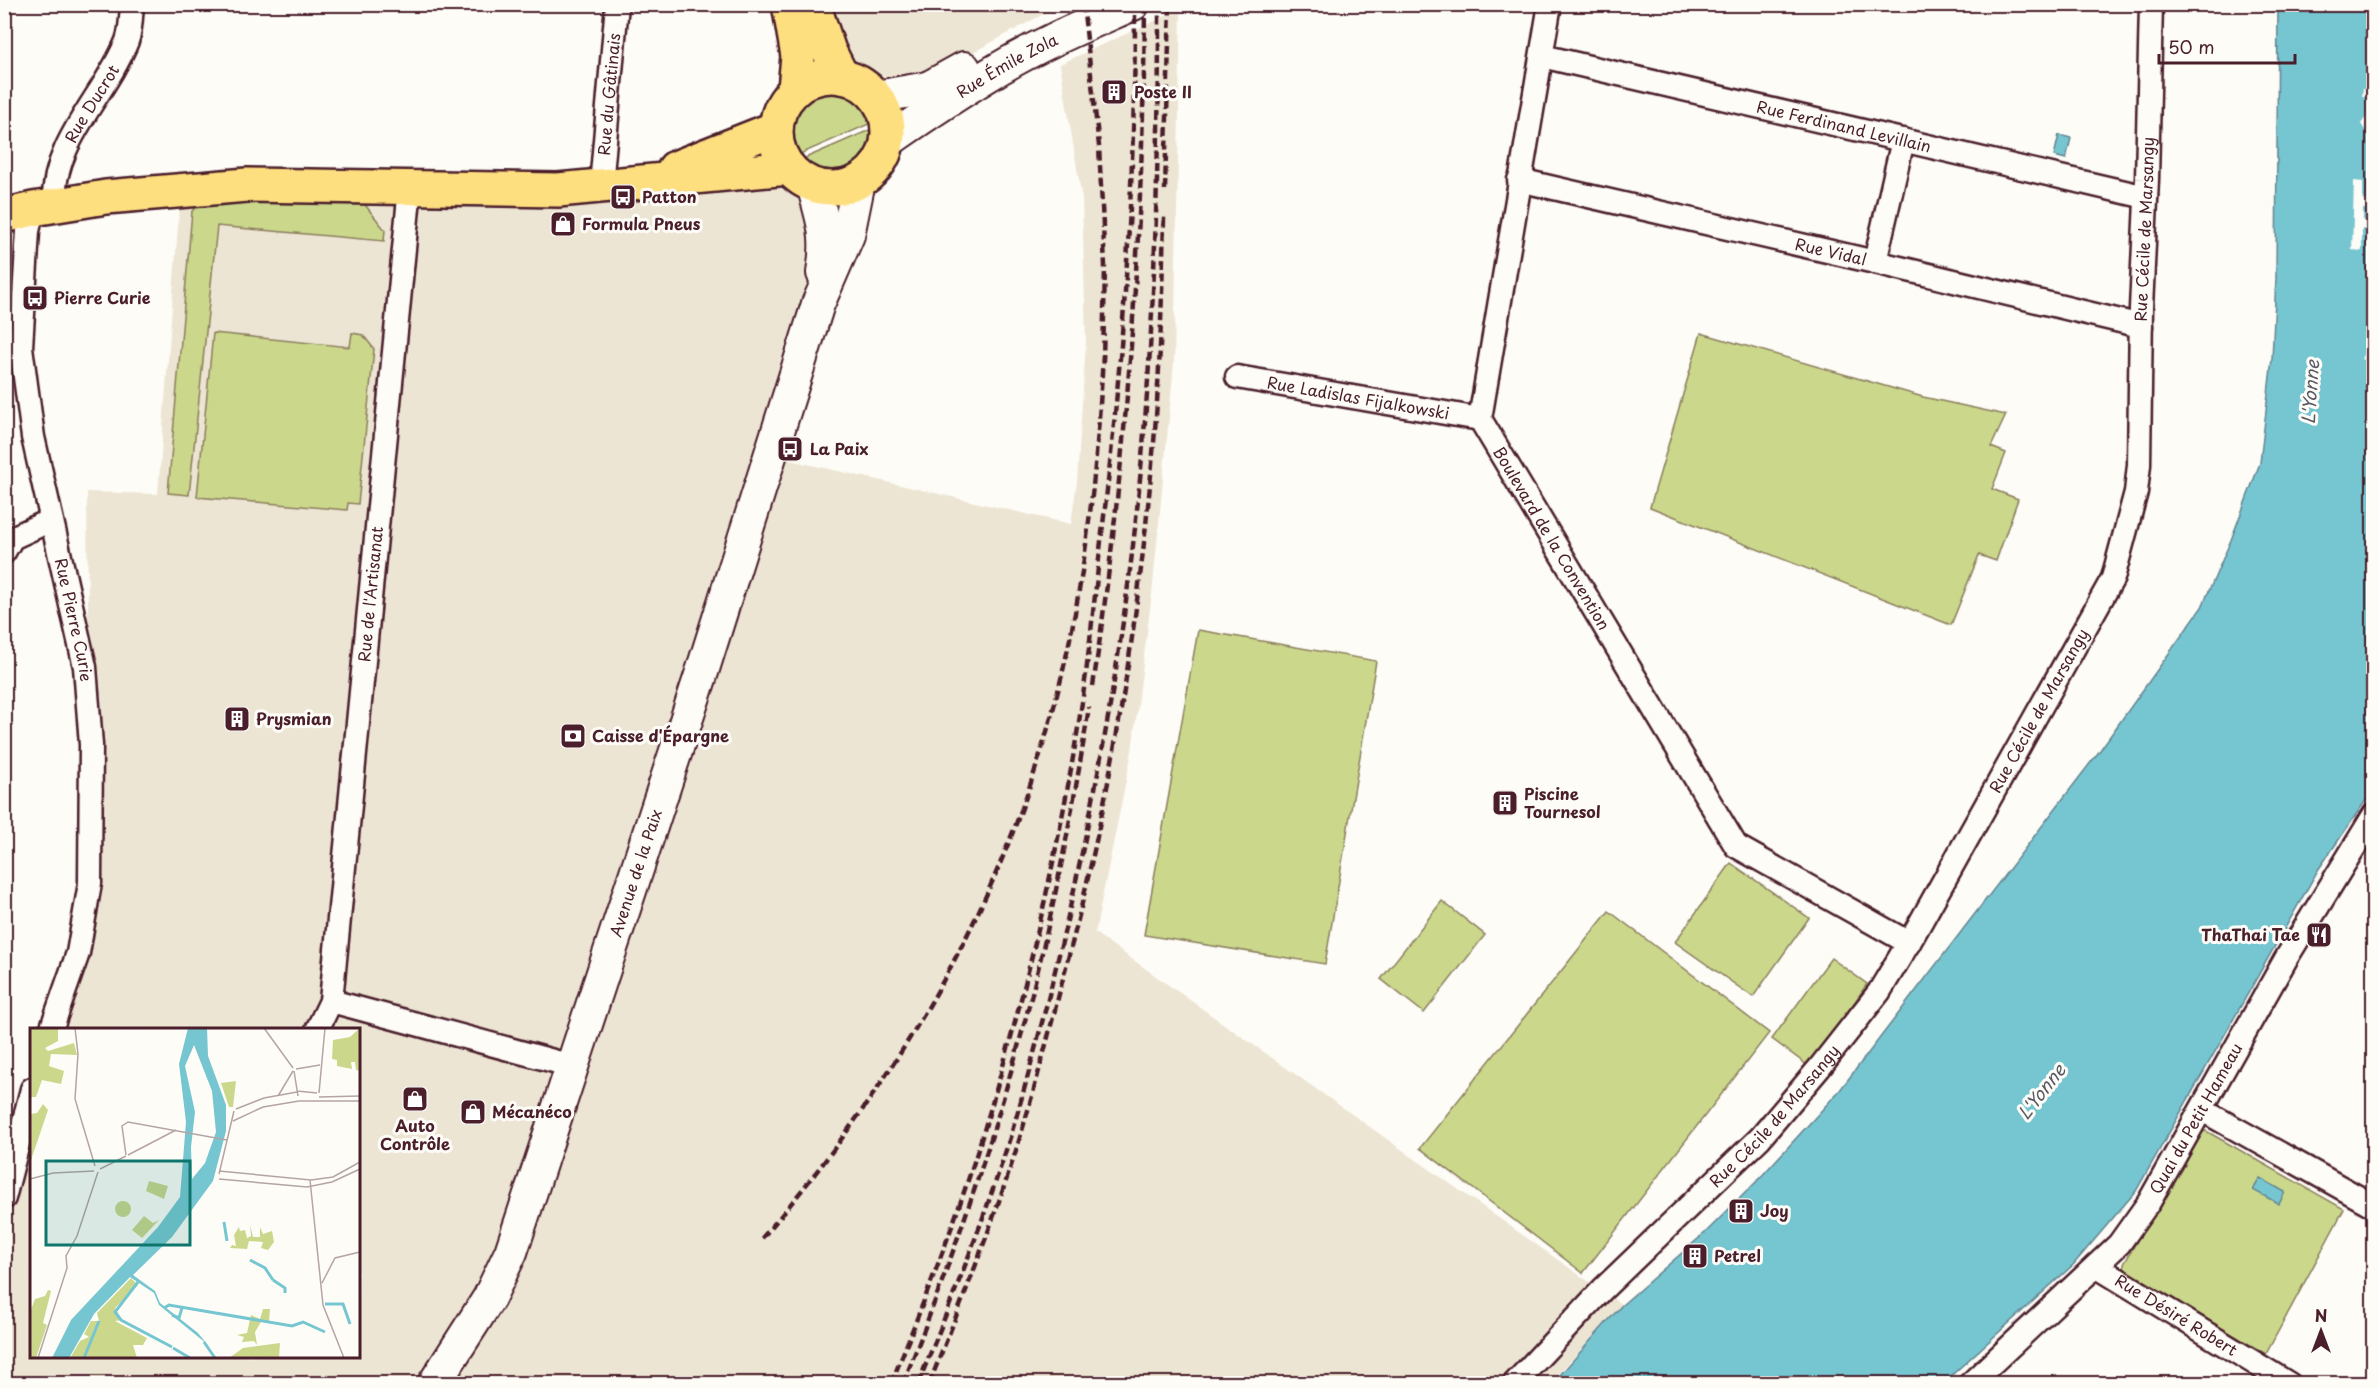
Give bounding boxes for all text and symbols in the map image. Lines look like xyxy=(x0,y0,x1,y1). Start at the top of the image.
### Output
street label: Rue Émile Zola xyxy=(951,26,1061,103)
scale bar xyxy=(2159,27,2296,65)
street label: Rue du Gâtinais xyxy=(591,32,625,157)
text: 50 m xyxy=(2168,33,2215,60)
street label: Rue Ducrot xyxy=(58,59,124,147)
building icon: Poste II xyxy=(1099,77,1129,107)
place label: Poste II xyxy=(1134,79,1192,103)
street label: Rue Ferdinand Levillain xyxy=(1754,94,1934,157)
street label: Rue Cécile de Marsangy xyxy=(2128,137,2159,322)
bus stop icon: Patton xyxy=(608,182,638,212)
place label: Patton xyxy=(642,184,697,208)
shop icon: Formula Pneus xyxy=(548,209,578,239)
place label: Formula Pneus xyxy=(582,211,701,235)
street label: Rue Vidal xyxy=(1793,231,1869,271)
bus stop icon: Pierre Curie xyxy=(20,283,50,313)
place label: Pierre Curie xyxy=(54,285,151,309)
water label: L'Yonne xyxy=(2294,358,2325,425)
street label: Rue Ladislas Fijalkowski xyxy=(1265,369,1451,425)
bus stop icon: La Paix xyxy=(775,434,805,464)
place label: La Paix xyxy=(810,436,868,460)
street label: Boulevard de la Convention xyxy=(1488,442,1617,634)
street label: Rue de l'Artisanat xyxy=(351,525,388,663)
street label: Rue Pierre Curie xyxy=(50,556,99,682)
street label: Rue Cécile de Marsangy xyxy=(1982,624,2094,797)
building icon: Prysmian xyxy=(222,704,252,734)
place label: Prysmian xyxy=(256,706,332,730)
bank icon: Caisse d'Épargne xyxy=(558,721,588,751)
place label: Caisse d'Épargne xyxy=(592,723,729,747)
place label: Piscine Tournesol xyxy=(1524,781,1601,823)
building icon: Piscine Tournesol xyxy=(1490,788,1520,818)
street label: Avenue de la Paix xyxy=(603,806,667,940)
restaurant icon: ThaThai Tae xyxy=(2304,920,2334,950)
place label: ThaThai Tae xyxy=(2201,922,2300,946)
inset map xyxy=(30,1028,360,1358)
street label: Quai du Petit Hameau xyxy=(2143,1038,2247,1198)
street label: Rue Cécile de Marsangy xyxy=(1703,1039,1844,1192)
water label: L'Yonne xyxy=(2010,1057,2072,1125)
shop icon: Auto Contrôle xyxy=(400,1084,430,1114)
shop icon: Mécanéco xyxy=(458,1097,488,1127)
place label: Mécanéco xyxy=(492,1099,572,1123)
place label: Auto Contrôle xyxy=(380,1113,450,1155)
building icon: Joy xyxy=(1726,1196,1756,1226)
place label: Joy xyxy=(1760,1198,1789,1222)
building icon: Petrel xyxy=(1680,1241,1710,1271)
place label: Petrel xyxy=(1714,1243,1761,1267)
street label: Rue Désiré Robert xyxy=(2111,1268,2243,1361)
north arrow xyxy=(2291,1301,2351,1361)
text: N xyxy=(2315,1303,2327,1327)

